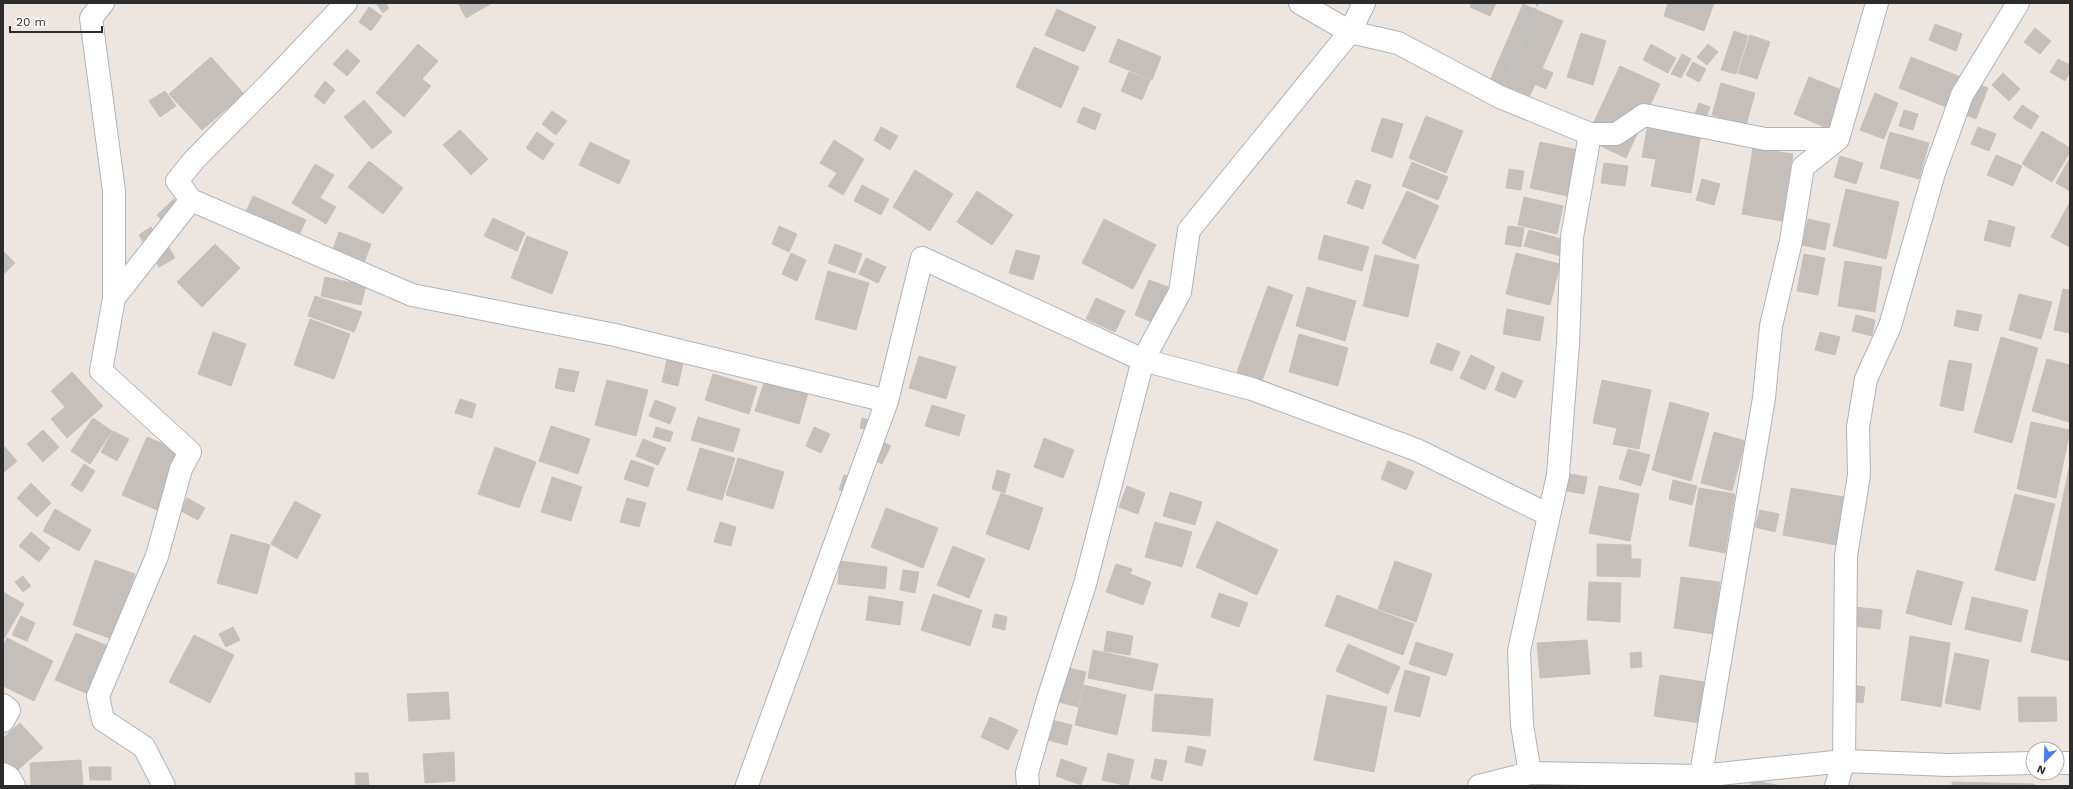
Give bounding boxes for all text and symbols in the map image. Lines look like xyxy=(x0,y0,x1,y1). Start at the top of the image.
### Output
scale bar xyxy=(10,8,102,34)
text: 20 m xyxy=(16,15,46,29)
north arrow xyxy=(2025,741,2065,781)
text: N xyxy=(2035,762,2048,777)

